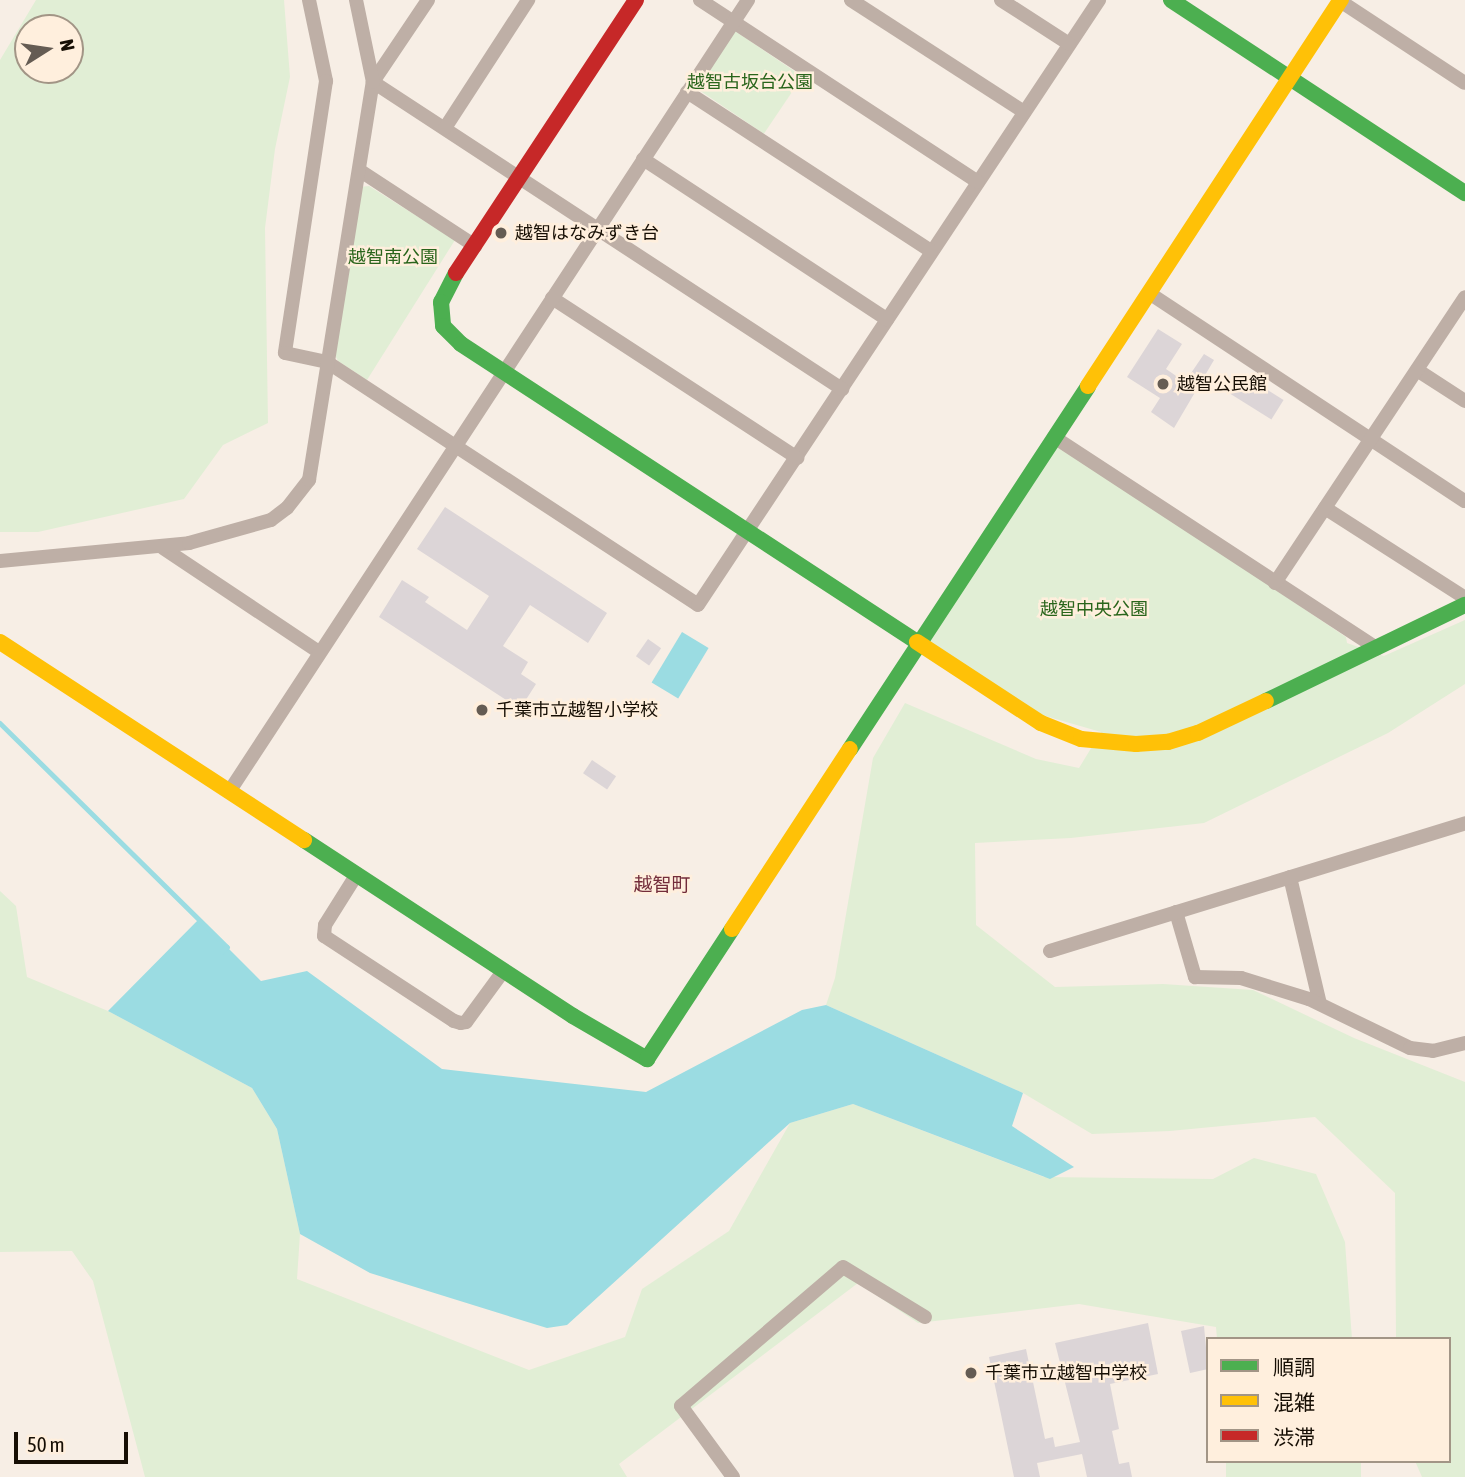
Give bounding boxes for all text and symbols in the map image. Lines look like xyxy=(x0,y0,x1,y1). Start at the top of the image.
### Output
north arrow xyxy=(14,14,84,84)
text: N xyxy=(56,37,80,53)
park label: 越智古坂台公園 xyxy=(687,71,813,93)
place label: 越智はなみずき台 xyxy=(515,222,659,244)
marker: 越智はなみずき台 xyxy=(493,225,509,241)
park label: 越智南公園 xyxy=(348,246,438,268)
place label: 越智公民館 xyxy=(1177,373,1267,395)
marker: 越智公民館 xyxy=(1155,376,1171,392)
park label: 越智中央公園 xyxy=(1040,598,1148,620)
place label: 千葉市立越智小学校 xyxy=(496,699,658,721)
marker: 千葉市立越智小学校 xyxy=(474,702,490,718)
district label: 越智町 xyxy=(634,874,690,896)
legend xyxy=(1206,1337,1451,1463)
text: 順調 xyxy=(1273,1355,1315,1379)
place label: 千葉市立越智中学校 xyxy=(985,1362,1147,1384)
marker: 千葉市立越智中学校 xyxy=(963,1365,979,1381)
text: 混雑 xyxy=(1273,1390,1315,1414)
scale bar xyxy=(18,1418,131,1462)
text: 渋滞 xyxy=(1273,1425,1315,1449)
text: 50 m xyxy=(27,1432,65,1456)

